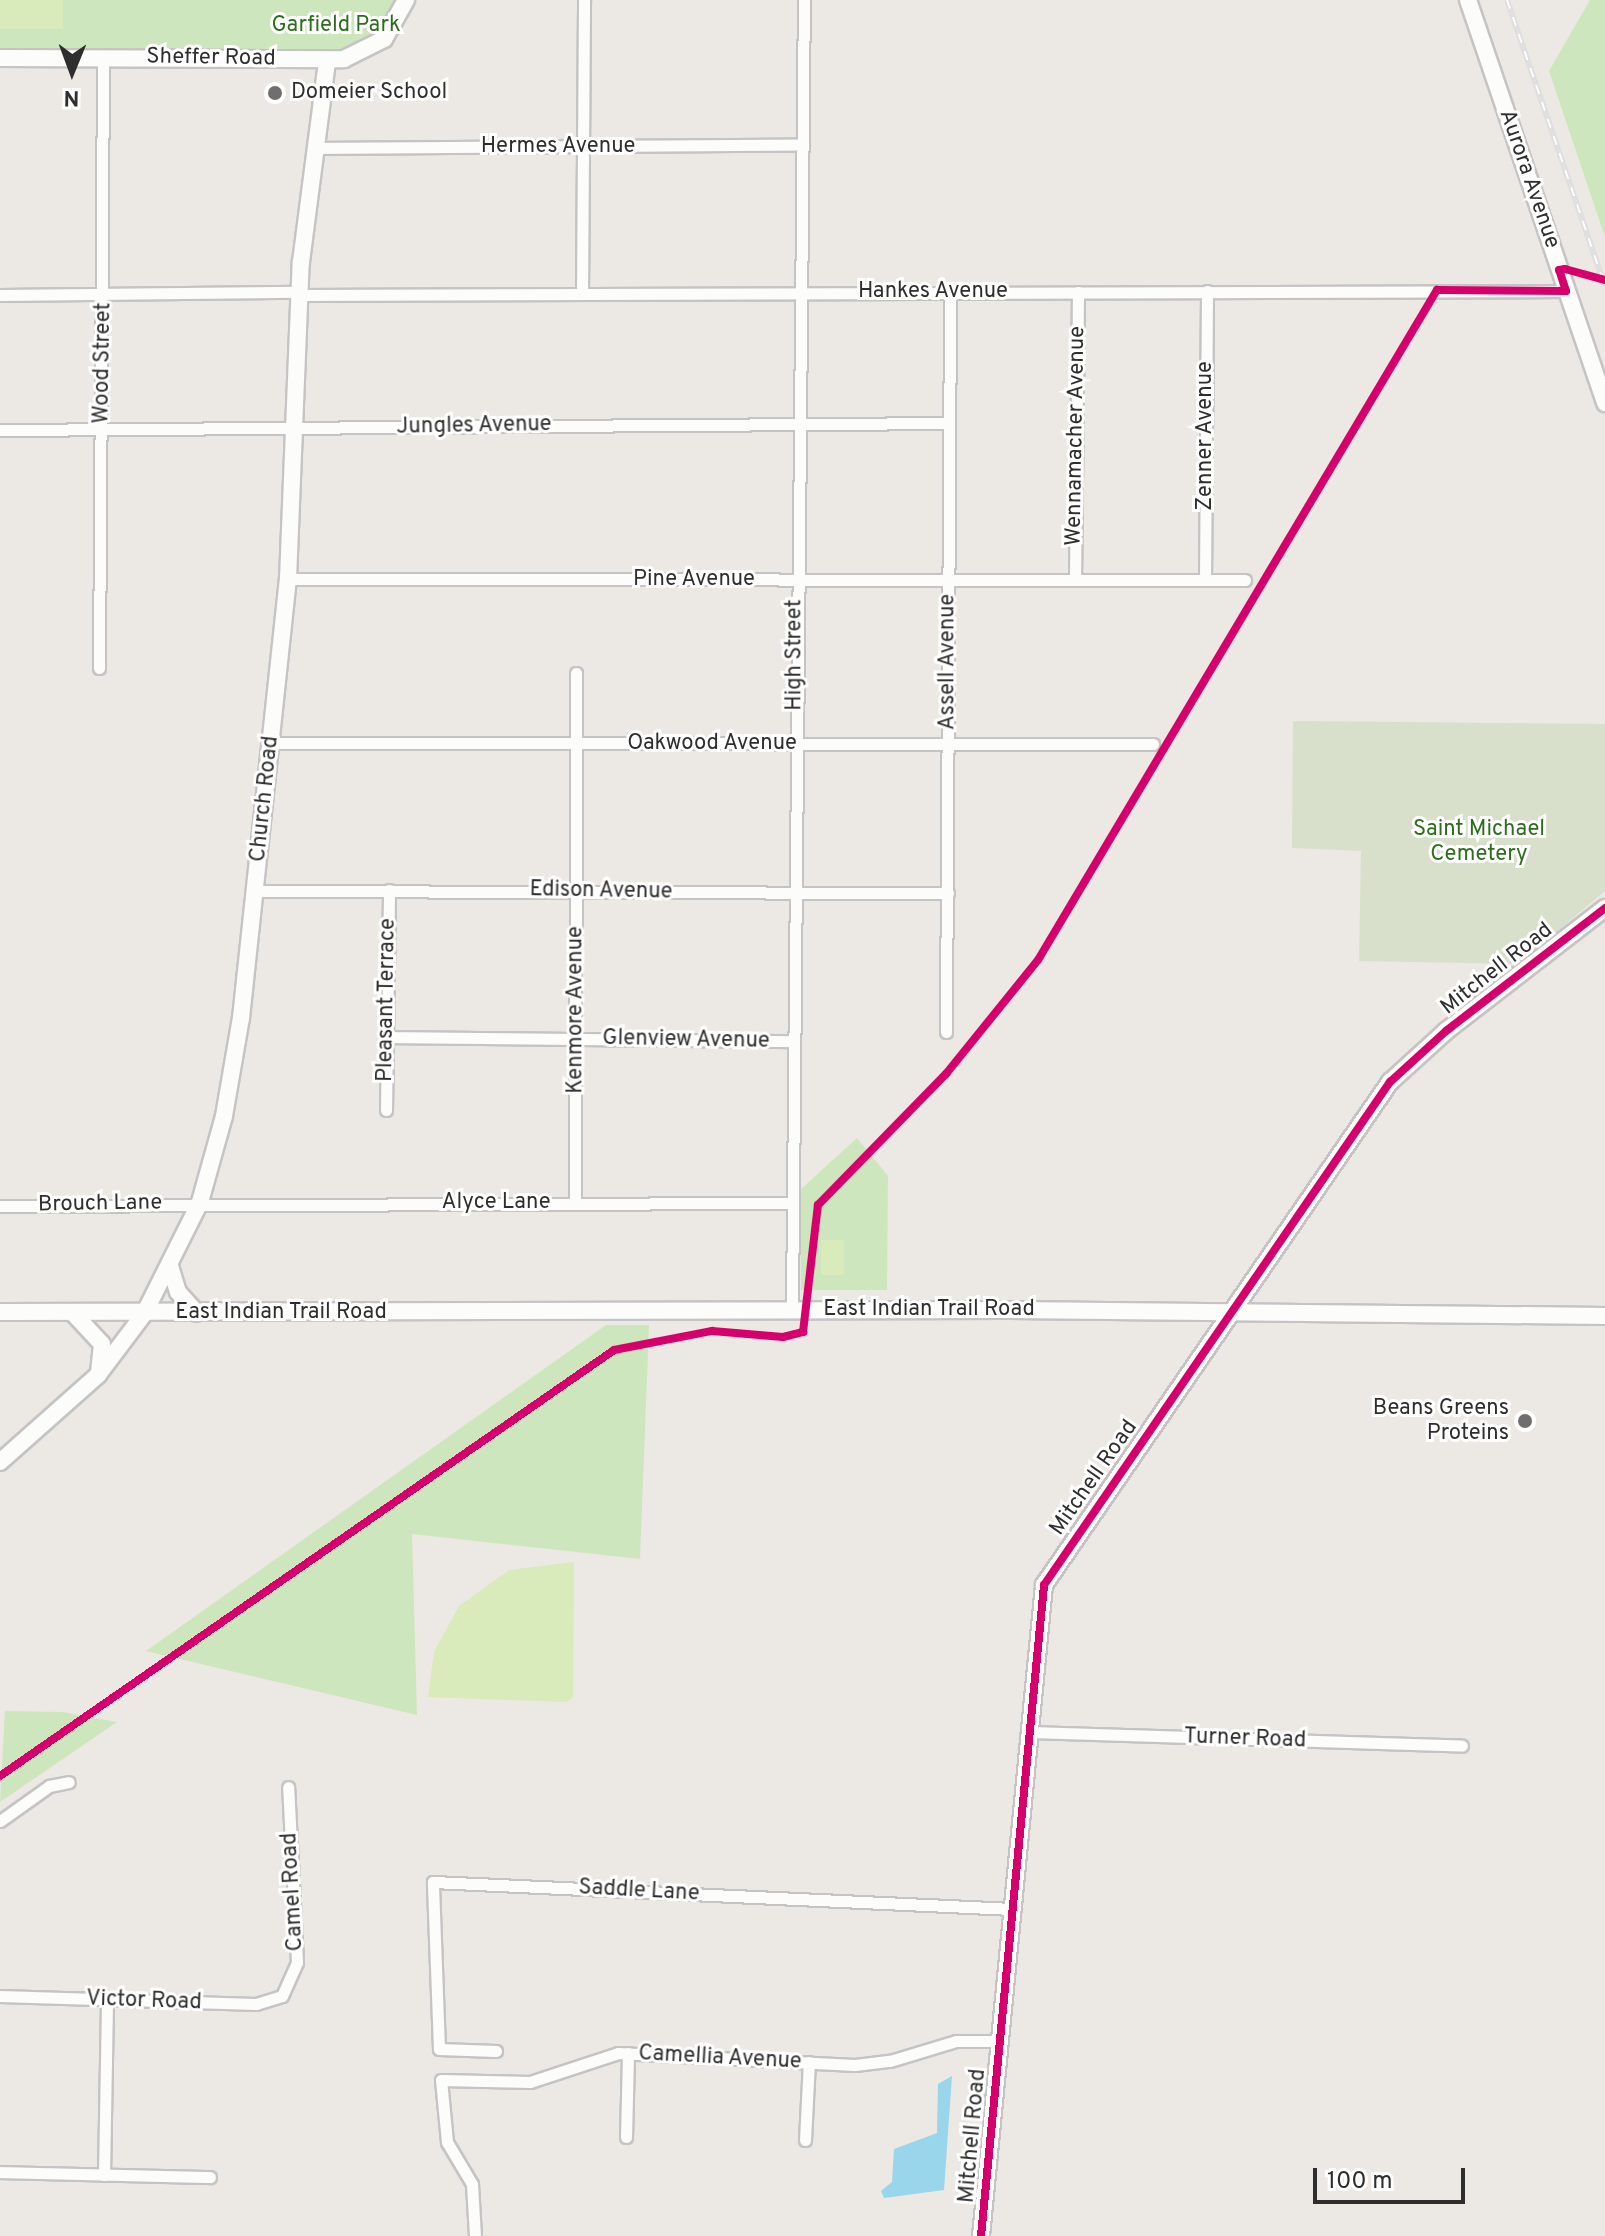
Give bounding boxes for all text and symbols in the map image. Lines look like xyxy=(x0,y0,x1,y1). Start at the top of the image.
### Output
park label: Garfield Park xyxy=(271,13,401,39)
north arrow xyxy=(32,32,112,112)
street label: Sheffer Road xyxy=(146,44,276,72)
place label: Domeier School xyxy=(291,80,447,106)
text: N xyxy=(63,83,80,110)
marker: Domeier School xyxy=(266,84,284,102)
street label: Aurora Avenue xyxy=(1493,106,1565,252)
street label: Hermes Avenue xyxy=(480,134,636,160)
street label: Hankes Avenue xyxy=(858,279,1008,305)
street label: Wood Street xyxy=(89,302,117,424)
street label: Wennamacher Avenue xyxy=(1061,325,1091,547)
street label: Zenner Avenue xyxy=(1193,361,1219,511)
street label: Jungles Avenue xyxy=(396,411,552,441)
street label: Pine Avenue xyxy=(633,567,755,593)
street label: Assell Avenue xyxy=(935,593,961,731)
street label: High Street xyxy=(782,599,808,711)
street label: Oakwood Avenue xyxy=(627,731,797,757)
street label: Church Road xyxy=(245,735,285,863)
park label: Saint Michael Cemetery xyxy=(1413,816,1545,868)
street label: Edison Avenue xyxy=(529,877,673,905)
street label: Pleasant Terrace xyxy=(372,917,402,1083)
street label: Mitchell Road xyxy=(1436,917,1558,1021)
street label: Kenmore Avenue xyxy=(563,926,589,1094)
street label: Glenview Avenue xyxy=(602,1025,770,1055)
street label: Brouch Lane xyxy=(38,1190,162,1218)
street label: Alyce Lane xyxy=(441,1190,551,1216)
street label: East Indian Trail Road xyxy=(823,1297,1035,1323)
street label: East Indian Trail Road xyxy=(175,1300,387,1326)
place label: Beans Greens Proteins xyxy=(1373,1395,1509,1446)
marker: Beans Greens Proteins xyxy=(1516,1412,1534,1430)
street label: Mitchell Road xyxy=(1045,1415,1143,1541)
street label: Turner Road xyxy=(1183,1724,1307,1754)
street label: Camel Road xyxy=(277,1832,309,1952)
street label: Saddle Lane xyxy=(578,1875,700,1907)
street label: Victor Road xyxy=(86,1986,202,2016)
street label: Camellia Avenue xyxy=(637,2041,803,2075)
street label: Mitchell Road xyxy=(954,2068,992,2204)
scale bar xyxy=(1317,2152,1469,2202)
text: 100 m xyxy=(1327,2167,1393,2197)

